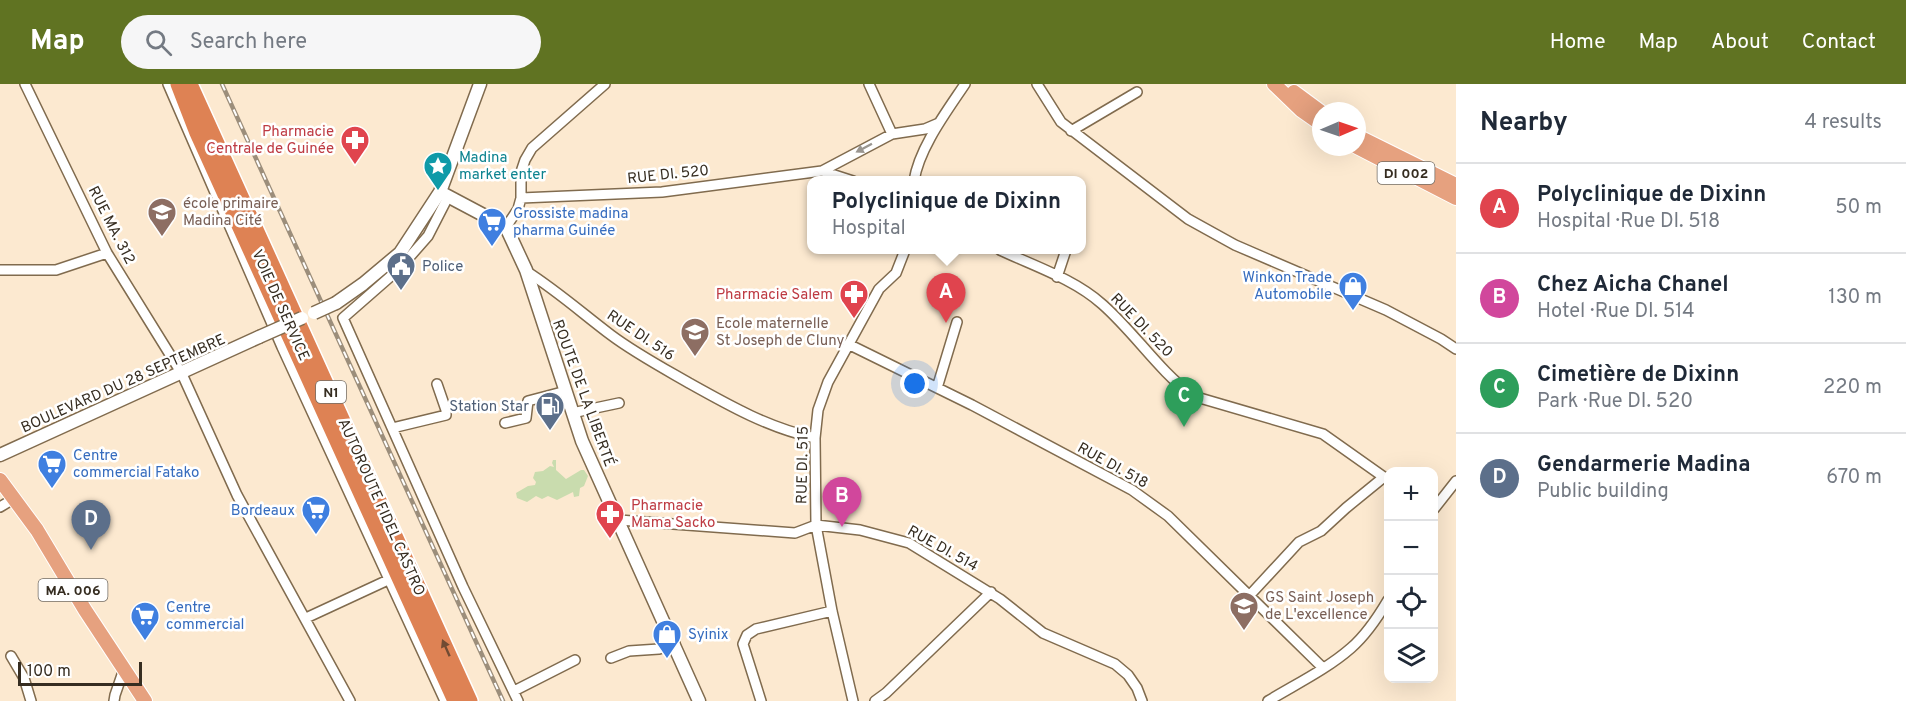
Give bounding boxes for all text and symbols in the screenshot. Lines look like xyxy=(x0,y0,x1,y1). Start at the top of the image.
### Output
search box xyxy=(121,15,541,69)
text: Map xyxy=(30,24,85,60)
icon: search xyxy=(142,26,175,59)
text: Search here xyxy=(190,29,307,56)
text: Home xyxy=(1550,29,1606,56)
text: Map xyxy=(1639,29,1678,56)
text: About xyxy=(1711,29,1769,56)
text: Contact xyxy=(1802,29,1876,56)
north arrow xyxy=(1312,102,1366,156)
text: Nearby xyxy=(1480,107,1568,140)
text: 4 results xyxy=(1805,110,1882,136)
place label: Pharmacie Centrale de Guinée xyxy=(206,123,334,159)
pharmacy icon: Pharmacie Centrale de Guinée xyxy=(339,124,371,166)
one-way arrow xyxy=(856,143,873,153)
place label: Madina market enter xyxy=(459,149,546,185)
place icon: Madina market enter xyxy=(422,150,454,192)
street label: RUE DI. 520 xyxy=(626,162,710,189)
road number: DI 002 xyxy=(1378,162,1434,184)
popup xyxy=(807,176,1086,254)
text: Polyclinique de Dixinn xyxy=(1537,182,1766,209)
street label: RUE MA. 312 xyxy=(83,183,138,268)
text: Polyclinique de Dixinn xyxy=(832,189,1061,216)
place label: école primaire Madina Cité xyxy=(183,195,279,231)
text: A xyxy=(1492,195,1507,221)
text: 50 m xyxy=(1835,195,1882,221)
school or university icon: école primaire Madina Cité xyxy=(146,196,178,238)
place label: Grossiste madina pharma Guinée xyxy=(513,205,628,241)
supermarket icon: Grossiste madina pharma Guinée xyxy=(476,206,508,248)
text: Hospital · Rue DI. 518 xyxy=(1537,209,1720,235)
text: Hospital xyxy=(832,216,906,242)
street label: VOIE DE SERVICE xyxy=(247,247,313,364)
public building icon: Police xyxy=(385,250,417,292)
place label: Police xyxy=(422,258,463,277)
place label: Winkon Trade Automobile xyxy=(1242,269,1332,305)
shop icon: Winkon Trade Automobile xyxy=(1337,270,1369,312)
text: Chez Aicha Chanel xyxy=(1537,272,1729,299)
pin: A xyxy=(926,274,966,323)
pharmacy icon: Pharmacie Salem xyxy=(838,278,870,320)
text: B xyxy=(1493,285,1506,311)
text: 130 m xyxy=(1828,285,1882,311)
place label: Pharmacie Salem xyxy=(716,286,833,305)
street label: RUE DI. 520 xyxy=(1106,290,1176,362)
text: Hotel · Rue DI. 514 xyxy=(1537,299,1695,325)
street label: RUE DI. 516 xyxy=(603,307,678,366)
place label: Ecole maternelle St Joseph de Cluny xyxy=(716,315,845,351)
school or university icon: Ecole maternelle St Joseph de Cluny xyxy=(679,316,711,358)
street label: ROUTE DE LA LIBERTÉ xyxy=(547,317,619,470)
street label: BOULEVARD DU 28 SEPTEMBRE xyxy=(18,331,229,438)
text: Cimetière de Dixinn xyxy=(1537,362,1739,389)
your location xyxy=(900,369,929,398)
text: C xyxy=(1493,375,1506,401)
text: 220 m xyxy=(1823,375,1882,401)
pin: C xyxy=(1164,378,1204,427)
road number: N1 xyxy=(316,381,346,403)
text: Park · Rue DI. 520 xyxy=(1537,389,1693,415)
fuel station icon: Station Star xyxy=(534,390,566,432)
place label: Station Star xyxy=(449,398,529,417)
street label: AUTOROUTE FIDEL CASTRO xyxy=(333,416,428,599)
street label: RUE DI. 515 xyxy=(793,426,814,504)
street label: RUE DI. 518 xyxy=(1074,439,1151,494)
place label: Centre commercial Fatako xyxy=(73,447,199,483)
supermarket icon: Centre commercial Fatako xyxy=(36,448,68,490)
text: Gendarmerie Madina xyxy=(1537,452,1751,479)
text: D xyxy=(1492,465,1507,491)
text: 670 m xyxy=(1826,465,1882,491)
map controls xyxy=(1384,467,1438,683)
button: + xyxy=(1384,467,1438,521)
pin: B xyxy=(822,478,862,527)
text: Public building xyxy=(1537,479,1669,505)
supermarket icon: Bordeaux xyxy=(300,494,332,536)
place label: Pharmacie Mama Sacko xyxy=(631,497,715,533)
pharmacy icon: Pharmacie Mama Sacko xyxy=(594,498,626,540)
pin: D xyxy=(72,500,110,550)
place label: Bordeaux xyxy=(231,502,295,521)
button: − xyxy=(1384,521,1438,575)
street label: RUE DI. 514 xyxy=(904,522,981,576)
button: locate xyxy=(1384,575,1438,629)
road number: MA. 006 xyxy=(38,579,107,601)
place label: GS Saint Joseph de L'excellence xyxy=(1265,589,1374,625)
school or university icon: GS Saint Joseph de L'excellence xyxy=(1228,590,1260,632)
place label: Centre commercial xyxy=(166,599,245,635)
supermarket icon: Centre commercial xyxy=(129,600,161,642)
shop icon: Syinix xyxy=(651,618,683,660)
place label: Syinix xyxy=(688,626,729,645)
button: layers xyxy=(1384,629,1438,683)
one-way arrow xyxy=(441,639,450,656)
scale bar xyxy=(18,659,142,686)
text: 100 m xyxy=(27,662,71,682)

